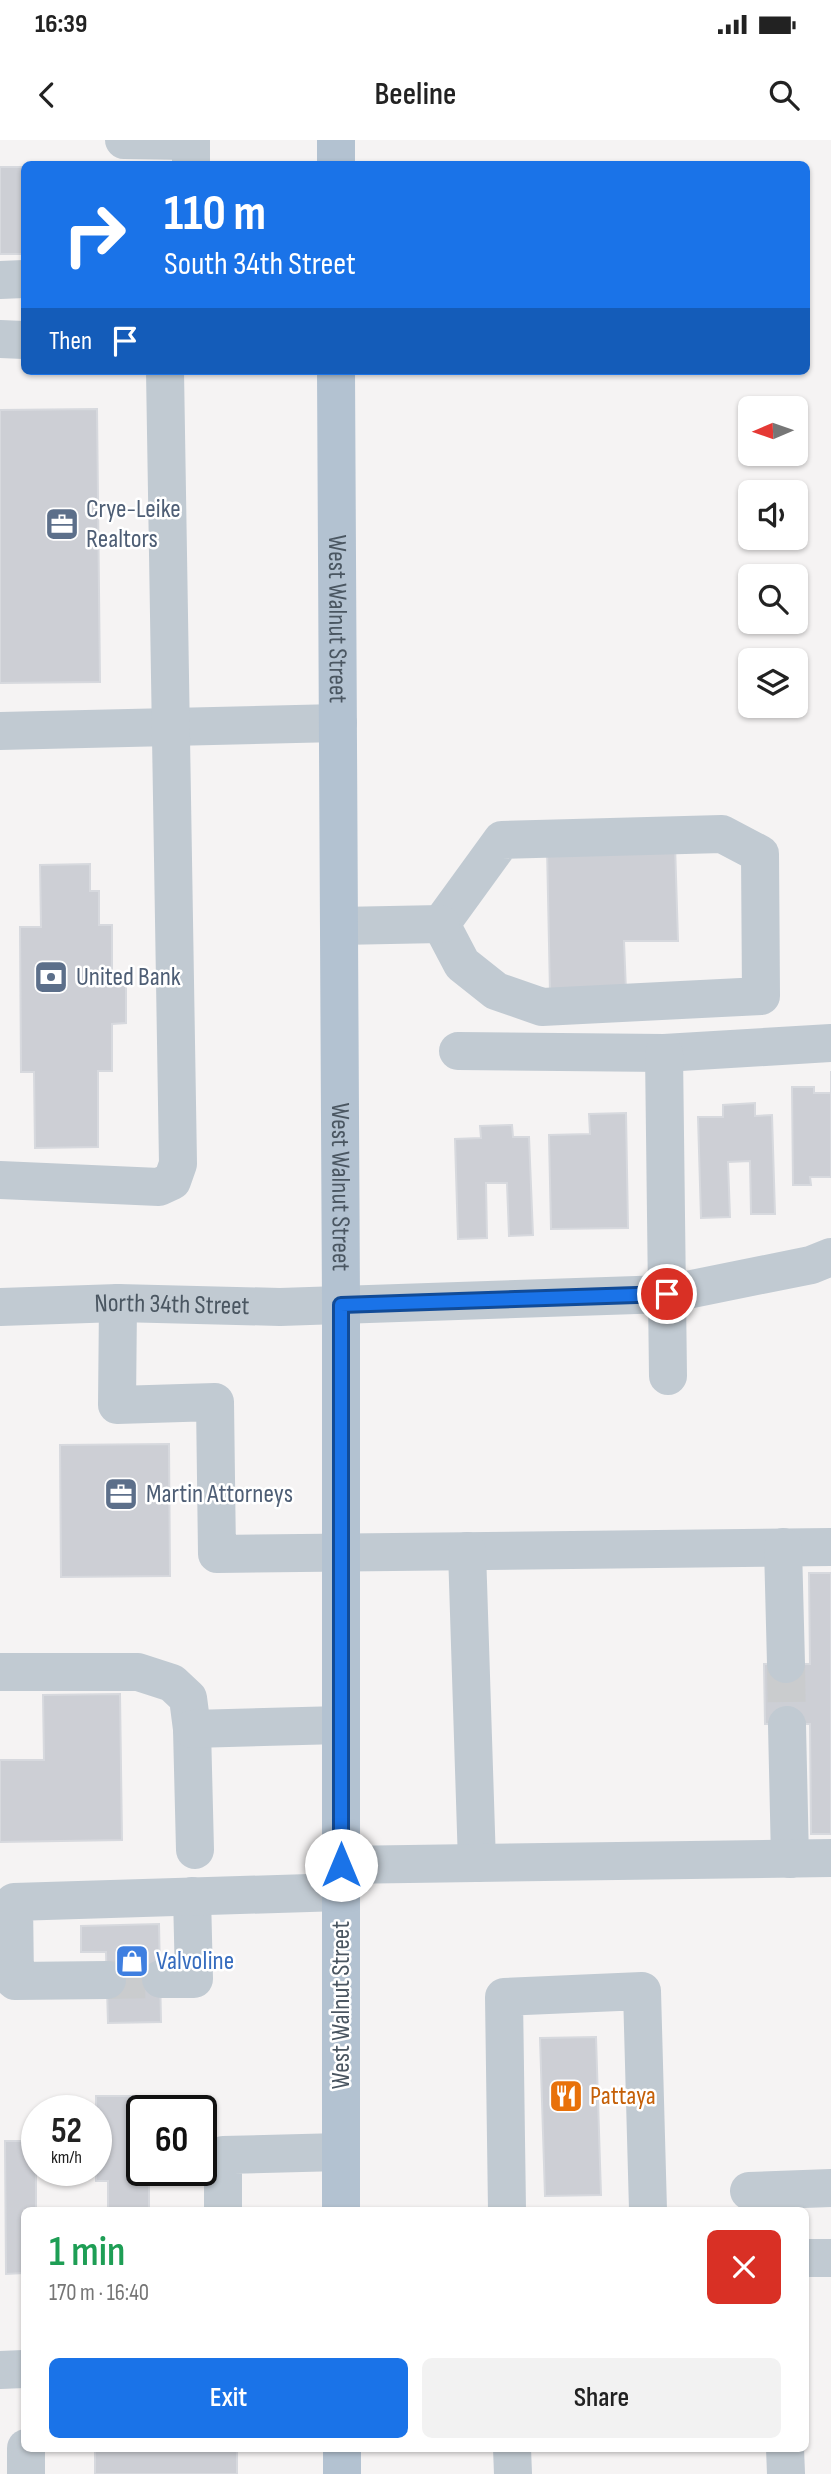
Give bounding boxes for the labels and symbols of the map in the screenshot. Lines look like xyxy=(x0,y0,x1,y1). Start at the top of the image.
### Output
north arrow xyxy=(738,396,808,466)
place label: Crye-Leike Realtors xyxy=(86,494,181,555)
office icon: Crye-Leike Realtors xyxy=(43,505,81,543)
street label: West Walnut Street xyxy=(321,535,353,703)
bank icon: United Bank xyxy=(32,958,70,996)
place label: United Bank xyxy=(76,962,181,993)
street label: West Walnut Street xyxy=(324,1103,356,1271)
pin xyxy=(637,1264,697,1324)
street label: North 34th Street xyxy=(94,1287,250,1322)
office icon: Martin Attorneys xyxy=(102,1475,140,1513)
place label: Martin Attorneys xyxy=(146,1479,293,1510)
position arrow xyxy=(304,1828,378,1902)
street label: West Walnut Street xyxy=(326,1921,357,2089)
shop icon: Valvoline xyxy=(113,1942,151,1980)
place label: Valvoline xyxy=(156,1946,234,1977)
restaurant icon: Pattaya xyxy=(547,2077,585,2115)
place label: Pattaya xyxy=(590,2081,656,2112)
speed limit sign: 60 xyxy=(126,2095,217,2186)

